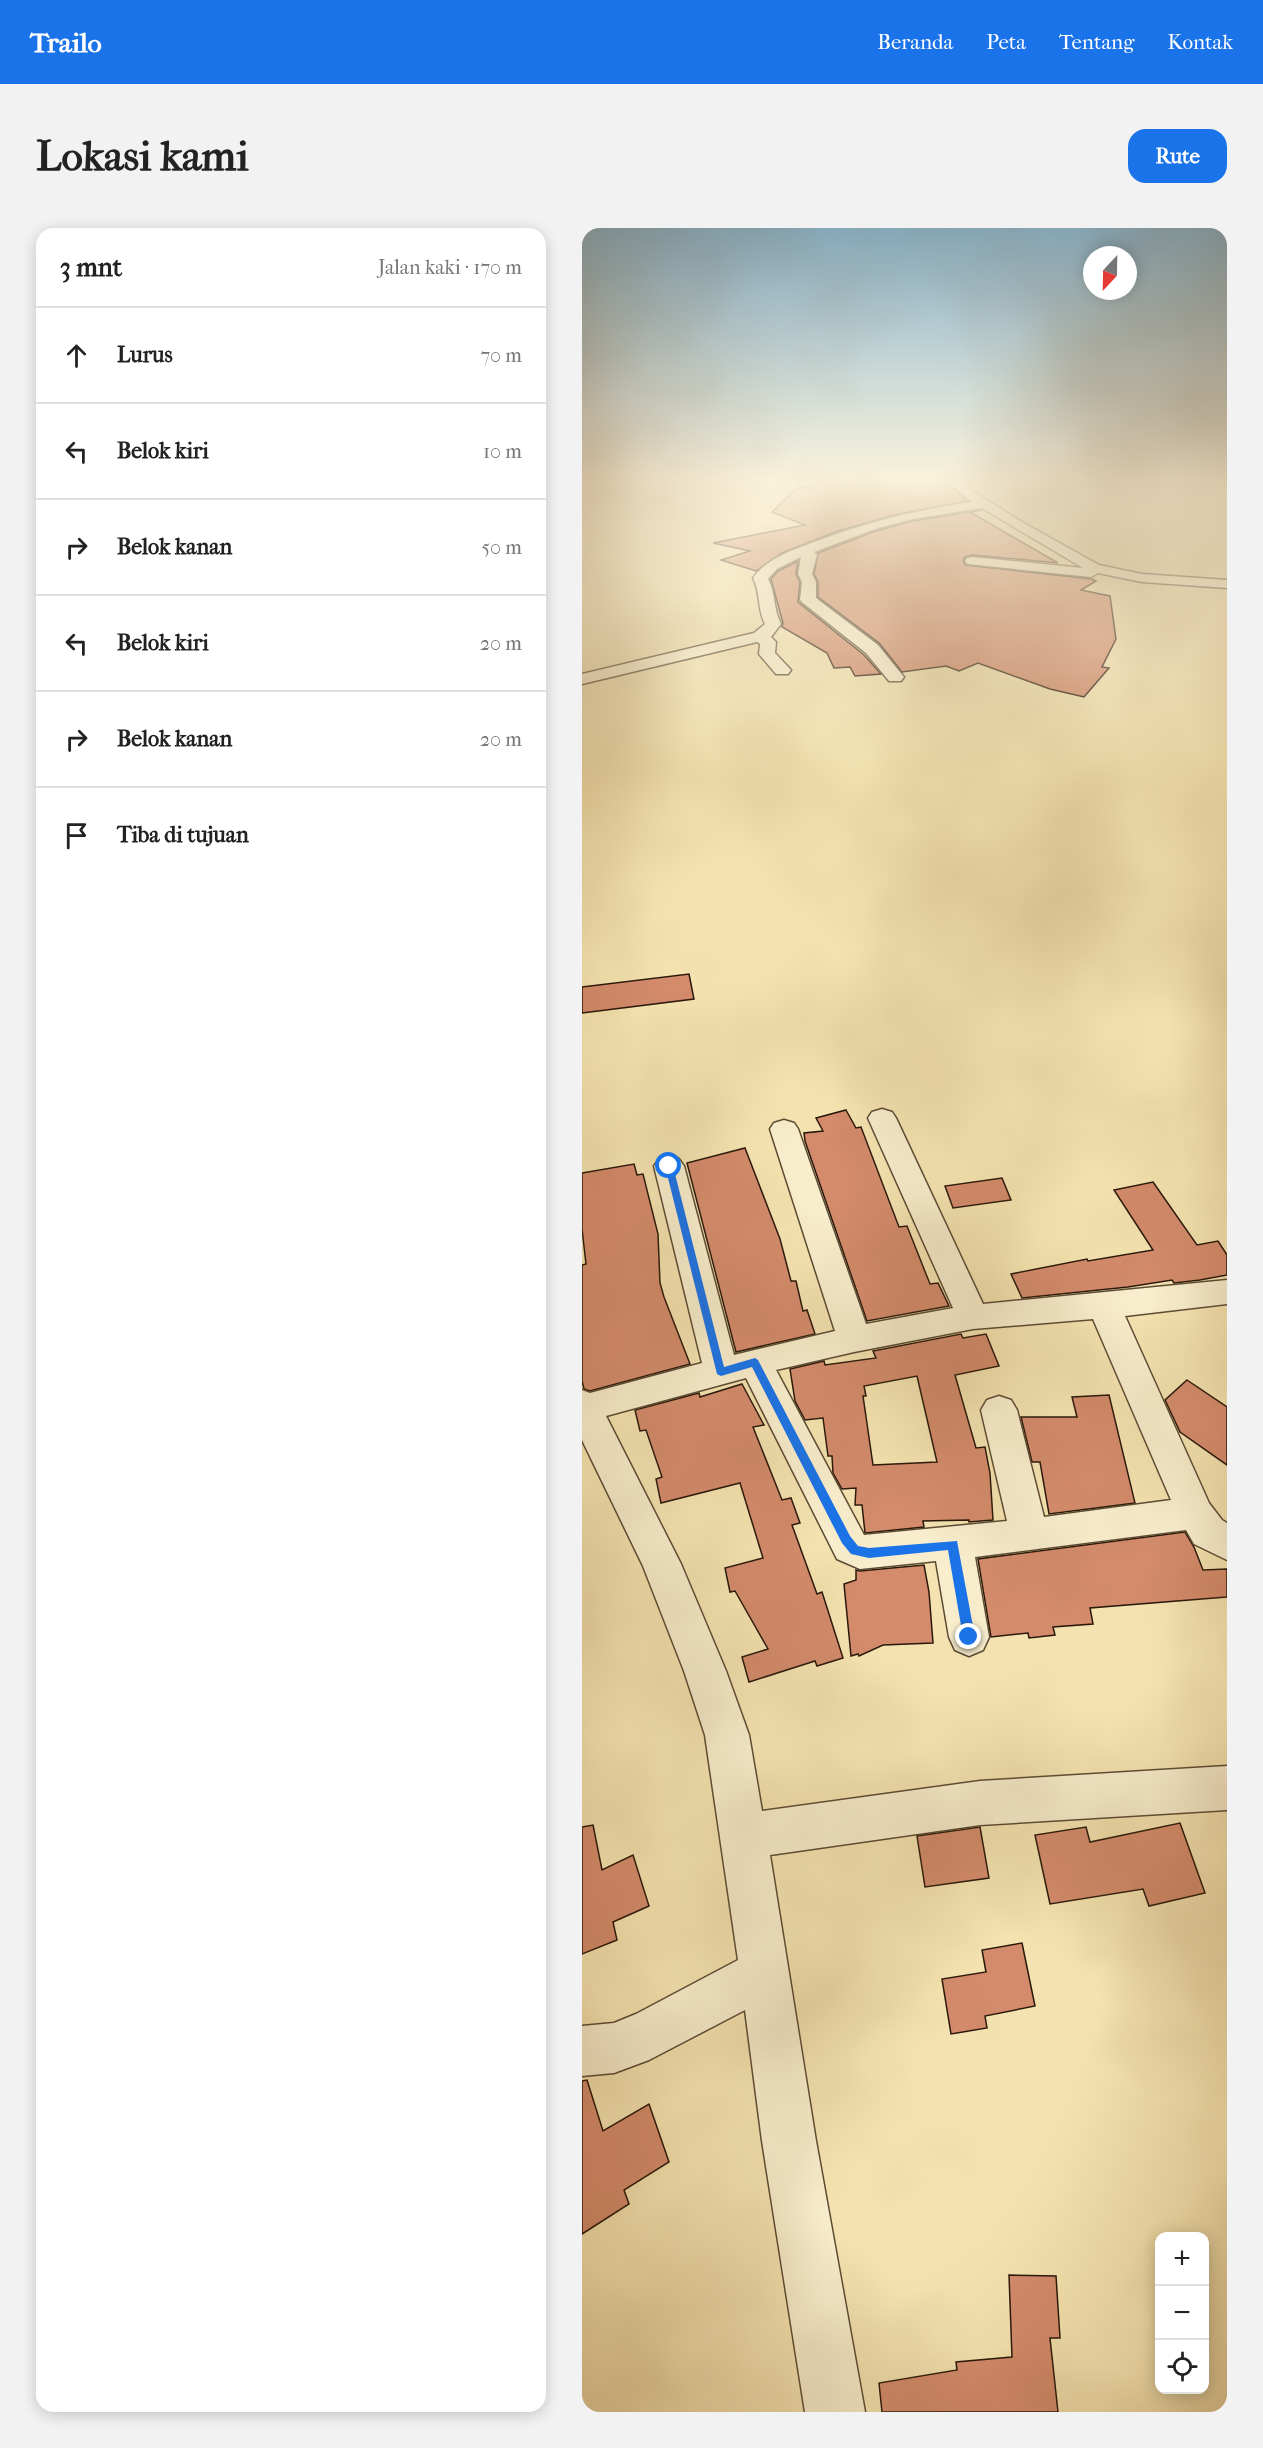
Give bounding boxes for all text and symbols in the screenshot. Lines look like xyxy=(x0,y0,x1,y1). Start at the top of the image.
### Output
text: Trailo xyxy=(30,26,102,59)
text: Beranda xyxy=(877,30,953,54)
text: Peta xyxy=(986,30,1026,54)
text: Tentang xyxy=(1059,30,1135,54)
text: Kontak xyxy=(1168,30,1233,54)
button: Rute xyxy=(1128,129,1227,183)
text: Lokasi kami xyxy=(36,132,249,181)
north arrow xyxy=(1083,246,1137,300)
text: 3 mnt xyxy=(60,252,122,283)
text: Jalan kaki · 170 m xyxy=(378,256,522,279)
icon: ahead xyxy=(60,339,93,372)
text: Lurus xyxy=(117,342,173,368)
text: 70 m xyxy=(480,344,522,367)
icon: left xyxy=(60,435,93,468)
text: Belok kiri xyxy=(117,438,209,464)
text: 10 m xyxy=(483,440,522,463)
icon: right xyxy=(60,531,93,564)
text: Belok kanan xyxy=(117,534,232,560)
text: 50 m xyxy=(481,536,522,559)
icon: left xyxy=(60,627,93,660)
text: Belok kiri xyxy=(117,630,209,656)
text: 20 m xyxy=(480,632,522,655)
icon: right xyxy=(60,723,93,756)
text: Belok kanan xyxy=(117,726,232,752)
text: 20 m xyxy=(480,728,522,751)
icon: arrive xyxy=(60,819,93,852)
text: Tiba di tujuan xyxy=(117,822,249,848)
route start xyxy=(655,1152,681,1178)
route end xyxy=(955,1623,981,1649)
map controls xyxy=(1155,2232,1209,2394)
button: + xyxy=(1155,2232,1209,2286)
button: − xyxy=(1155,2286,1209,2340)
button: locate xyxy=(1155,2340,1209,2394)

